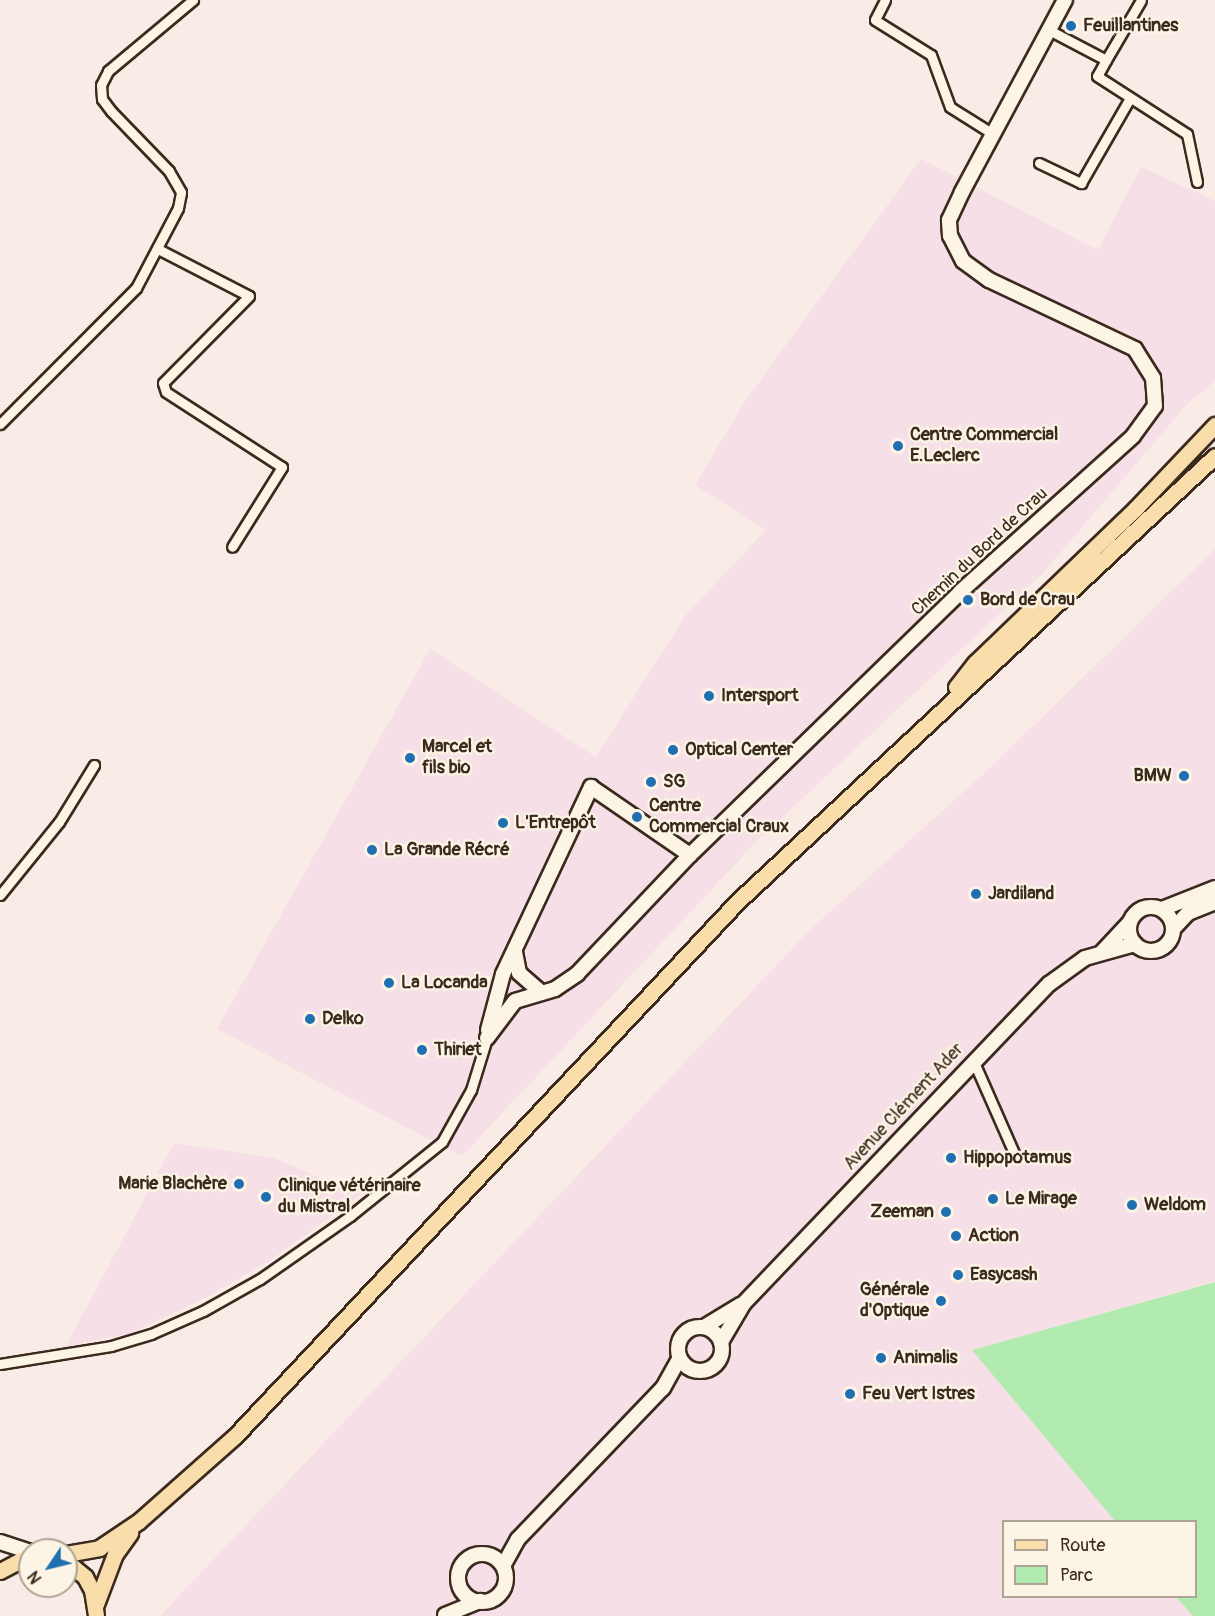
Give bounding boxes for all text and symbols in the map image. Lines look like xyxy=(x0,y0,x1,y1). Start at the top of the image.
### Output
place label: Feuillantines xyxy=(1083,15,1178,37)
marker: Feuillantines xyxy=(1064,19,1078,33)
place label: Centre Commercial E.Leclerc xyxy=(910,425,1058,468)
marker: Centre Commercial E.Leclerc xyxy=(891,439,905,453)
street label: Chemin du Bord de Crau xyxy=(907,483,1053,621)
place label: Bord de Crau xyxy=(980,589,1075,611)
marker: Bord de Crau xyxy=(961,593,975,607)
place label: Intersport xyxy=(721,685,799,707)
marker: Intersport xyxy=(702,689,716,703)
place label: Marcel et fils bio xyxy=(422,737,492,780)
place label: Optical Center xyxy=(685,739,793,761)
marker: Optical Center xyxy=(666,743,680,757)
marker: Marcel et fils bio xyxy=(403,751,417,765)
place label: BMW xyxy=(1133,765,1172,787)
marker: BMW xyxy=(1177,769,1191,783)
place label: SG xyxy=(663,771,685,793)
marker: SG xyxy=(644,775,658,789)
place label: Centre Commercial Craux xyxy=(649,796,789,838)
marker: Centre Commercial Craux xyxy=(630,810,644,824)
place label: L'Entrepôt xyxy=(515,812,596,834)
marker: L'Entrepôt xyxy=(496,816,510,830)
place label: La Grande Récré xyxy=(384,839,510,861)
marker: La Grande Récré xyxy=(365,843,379,857)
place label: Jardiland xyxy=(988,883,1054,905)
marker: Jardiland xyxy=(969,887,983,901)
place label: La Locanda xyxy=(401,972,488,994)
marker: La Locanda xyxy=(382,976,396,990)
place label: Delko xyxy=(322,1008,364,1030)
marker: Delko xyxy=(303,1012,317,1026)
place label: Thiriet xyxy=(434,1039,482,1061)
street label: Avenue Clément Ader xyxy=(840,1039,968,1175)
marker: Thiriet xyxy=(415,1043,429,1057)
place label: Hippopotamus xyxy=(963,1147,1071,1169)
marker: Hippopotamus xyxy=(944,1151,958,1165)
place label: Marie Blachère xyxy=(118,1173,227,1195)
place label: Clinique vétérinaire du Mistral xyxy=(278,1176,421,1218)
marker: Marie Blachère xyxy=(232,1177,246,1191)
place label: Le Mirage xyxy=(1005,1188,1077,1210)
marker: Clinique vétérinaire du Mistral xyxy=(259,1190,273,1204)
marker: Le Mirage xyxy=(986,1192,1000,1206)
place label: Weldom xyxy=(1144,1194,1206,1216)
marker: Weldom xyxy=(1125,1198,1139,1212)
place label: Zeeman xyxy=(870,1201,934,1223)
marker: Zeeman xyxy=(939,1205,953,1219)
place label: Action xyxy=(968,1225,1019,1247)
marker: Action xyxy=(949,1229,963,1243)
place label: Easycash xyxy=(970,1264,1037,1286)
marker: Easycash xyxy=(951,1268,965,1282)
place label: Générale d'Optique xyxy=(860,1280,929,1322)
marker: Générale d'Optique xyxy=(934,1294,948,1308)
place label: Animalis xyxy=(893,1347,958,1369)
marker: Animalis xyxy=(874,1351,888,1365)
place label: Feu Vert Istres xyxy=(862,1383,975,1405)
marker: Feu Vert Istres xyxy=(843,1387,857,1401)
legend xyxy=(1002,1520,1197,1598)
text: Route xyxy=(1060,1534,1105,1557)
north arrow xyxy=(18,1538,78,1598)
text: Parc xyxy=(1060,1564,1093,1587)
text: N xyxy=(24,1567,46,1587)

